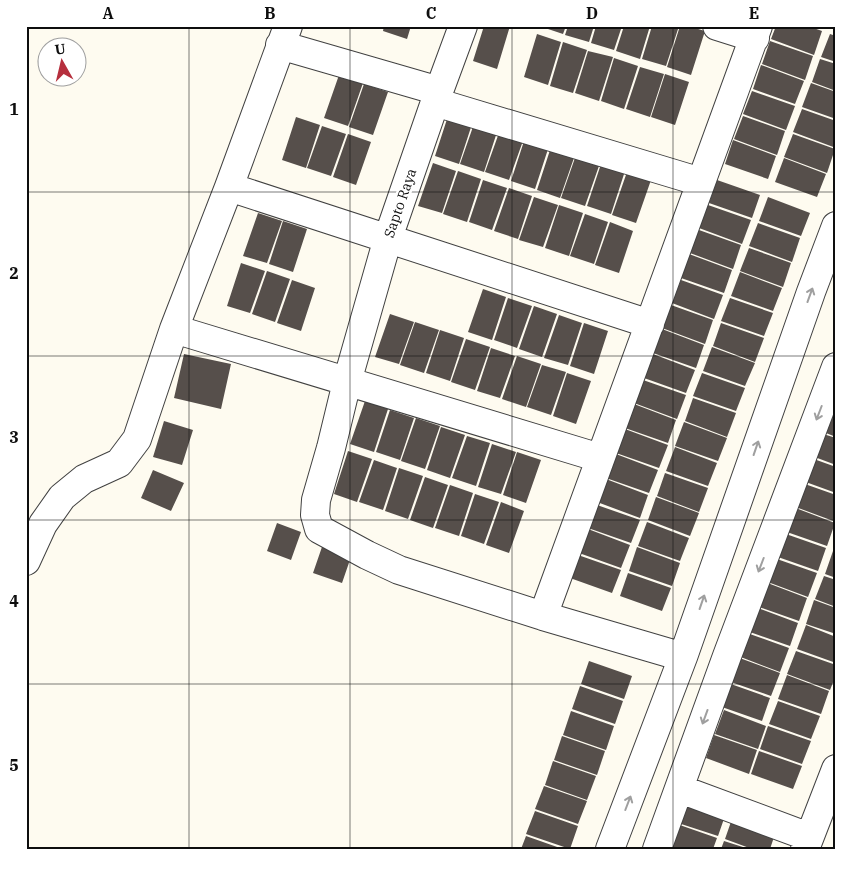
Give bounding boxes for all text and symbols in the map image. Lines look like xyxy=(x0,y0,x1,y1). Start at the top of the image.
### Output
text: A xyxy=(102,3,114,23)
text: B xyxy=(264,3,276,23)
text: C xyxy=(426,3,436,23)
text: D xyxy=(586,3,598,23)
text: E xyxy=(749,3,759,23)
north arrow xyxy=(38,38,88,88)
text: U xyxy=(54,39,67,59)
text: 1 xyxy=(9,99,19,119)
street label: Sapto Raya xyxy=(380,166,420,240)
text: 2 xyxy=(9,263,19,283)
one-way arrow xyxy=(806,288,815,303)
one-way arrow xyxy=(814,405,823,420)
text: 3 xyxy=(9,427,19,447)
one-way arrow xyxy=(752,441,761,456)
one-way arrow xyxy=(756,557,765,572)
text: 4 xyxy=(9,591,19,611)
one-way arrow xyxy=(698,594,707,610)
one-way arrow xyxy=(700,709,709,725)
text: 5 xyxy=(9,755,19,775)
one-way arrow xyxy=(623,796,633,811)

